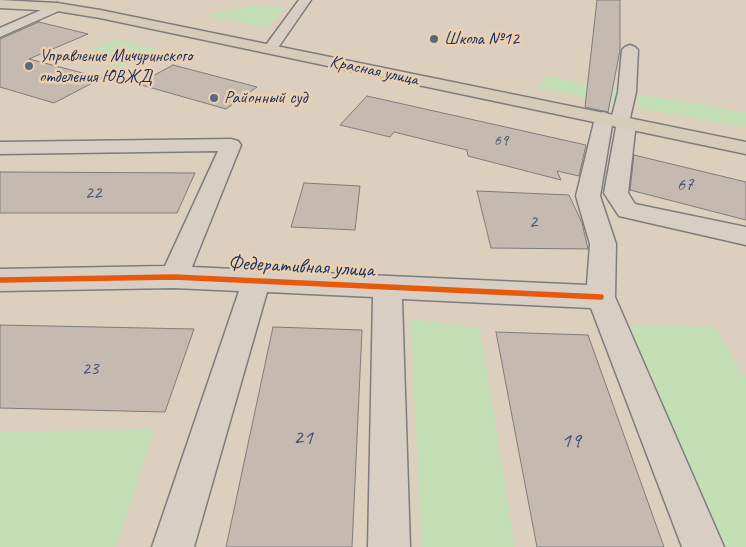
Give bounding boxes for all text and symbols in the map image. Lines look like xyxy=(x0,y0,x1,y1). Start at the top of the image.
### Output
place label: Школа №12 xyxy=(444,28,519,50)
marker: Школа №12 xyxy=(428,33,440,45)
place label: Управление Мичуринского отделения ЮВЖД xyxy=(39,45,192,88)
street label: Красная улица xyxy=(328,51,420,91)
marker: Управление Мичуринского отделения ЮВЖД xyxy=(23,60,35,72)
place label: Районный суд xyxy=(224,87,307,109)
marker: Районный суд xyxy=(208,92,220,104)
house number: 69 xyxy=(494,131,508,151)
house number: 67 xyxy=(676,174,694,196)
house number: 22 xyxy=(84,182,102,204)
house number: 2 xyxy=(529,211,537,233)
street label: Федеративная улица xyxy=(227,251,375,283)
house number: 23 xyxy=(81,358,99,380)
house number: 21 xyxy=(293,425,313,451)
house number: 19 xyxy=(561,428,581,454)

